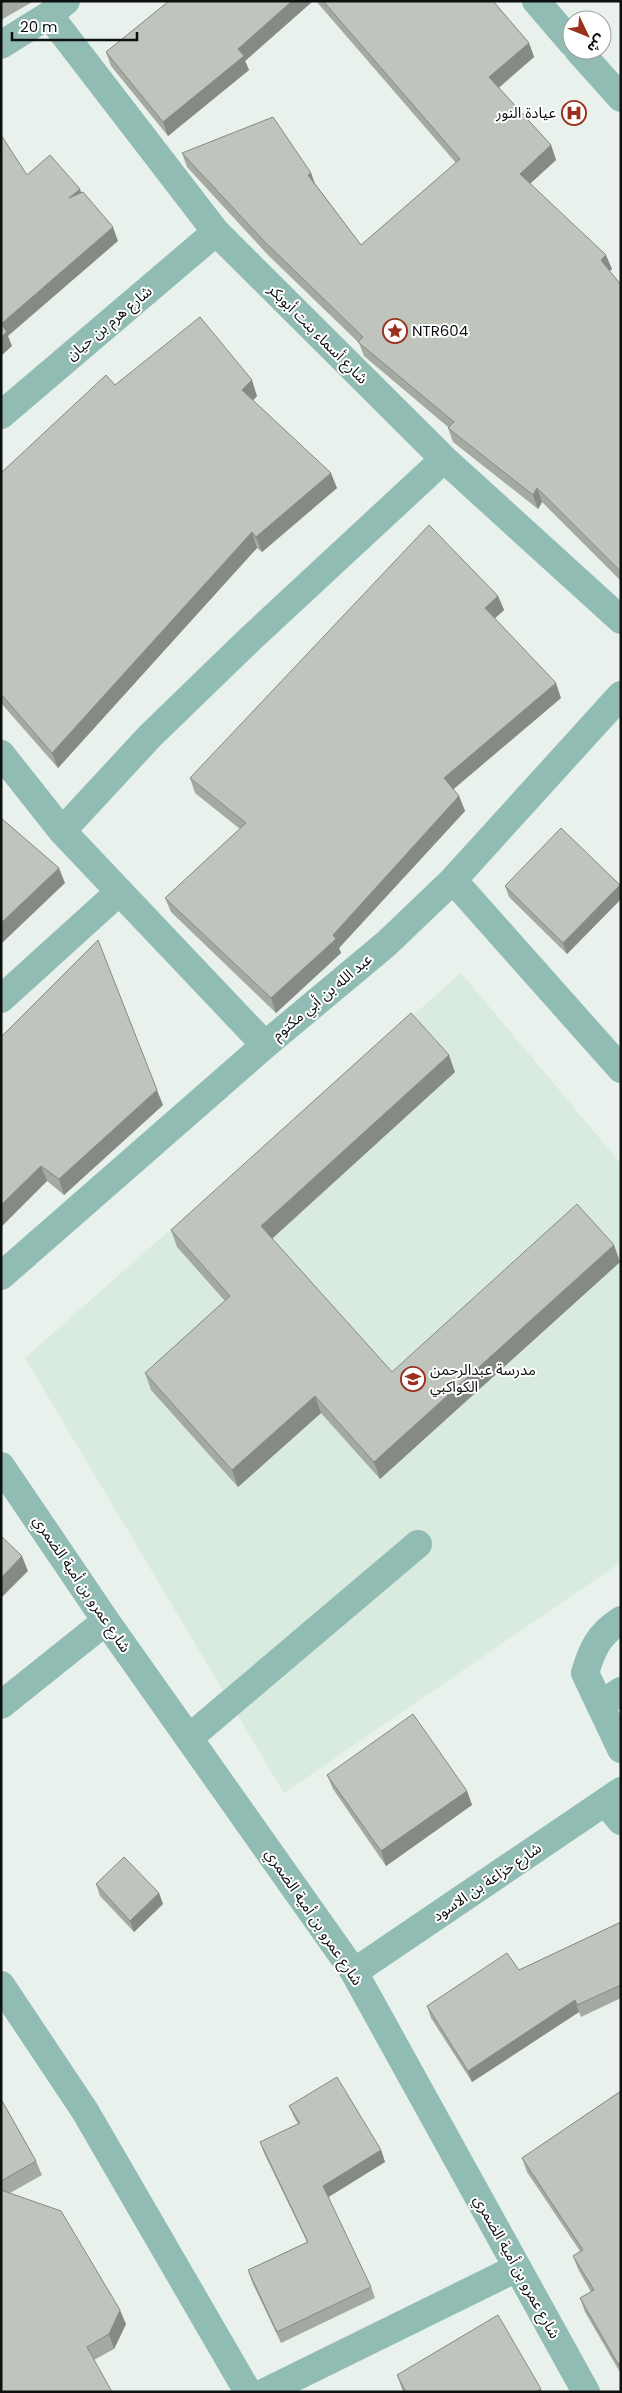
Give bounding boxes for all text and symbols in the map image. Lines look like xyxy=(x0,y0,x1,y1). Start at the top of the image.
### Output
scale bar xyxy=(12,10,138,42)
north arrow xyxy=(562,10,612,60)
text: 20 m xyxy=(20,16,58,37)
text: ش xyxy=(583,30,610,58)
hospital icon: عيادة النور xyxy=(561,100,587,126)
place label: عيادة النور xyxy=(495,102,556,123)
street label: شارع أسماء بنت أبوبكر xyxy=(262,278,373,390)
street label: شارع هرم بن حيان xyxy=(61,280,158,366)
place icon: NTR604 xyxy=(382,318,408,344)
place label: NTR604 xyxy=(412,320,468,341)
street label: عبد الله بن أبي مكتوم xyxy=(267,948,378,1046)
place label: مدرسة عبدالرحمن الكواكبي xyxy=(430,1359,536,1398)
school or university icon: مدرسة عبدالرحمن الكواكبي xyxy=(400,1366,426,1392)
street label: شارع عمرو بن أمية الضمري xyxy=(27,1511,136,1658)
street label: شارع خزاعة بن الاسود xyxy=(428,1837,547,1928)
street label: شارع عمرو بن أمية الضمري xyxy=(259,1844,368,1991)
street label: شارع عمرو بن أمية الضمري xyxy=(467,2191,566,2343)

